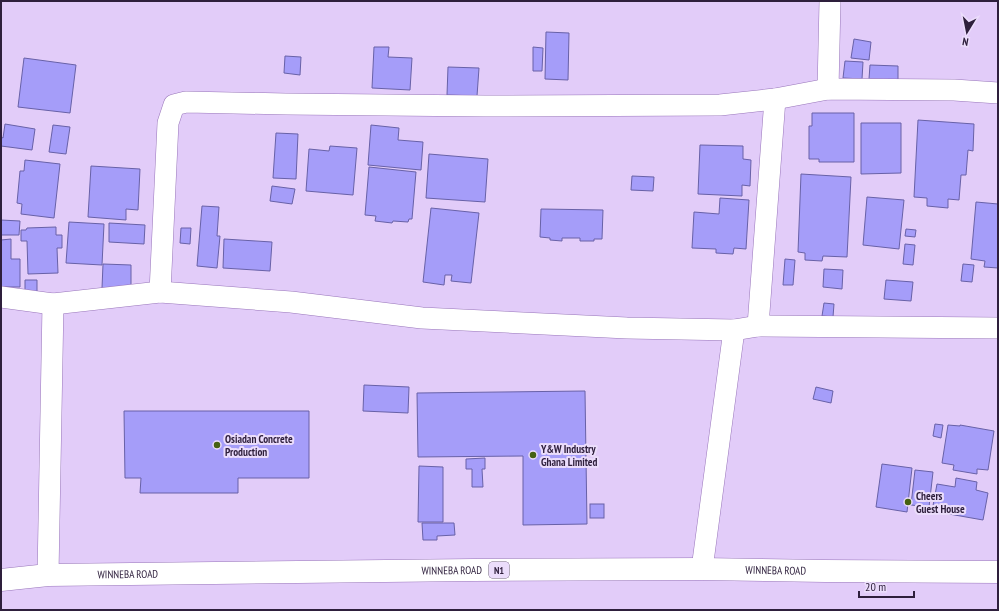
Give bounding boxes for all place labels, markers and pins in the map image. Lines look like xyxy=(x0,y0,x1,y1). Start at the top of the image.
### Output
place label: Osiadan Concrete Production xyxy=(225,432,293,459)
marker: Osiadan Concrete Production xyxy=(212,440,222,450)
place label: Y&W Industry Ghana Limited xyxy=(540,442,598,469)
marker: Y&W Industry Ghana Limited xyxy=(528,450,538,460)
place label: Cheers Guest House xyxy=(916,489,965,516)
marker: Cheers Guest House xyxy=(903,497,913,507)

